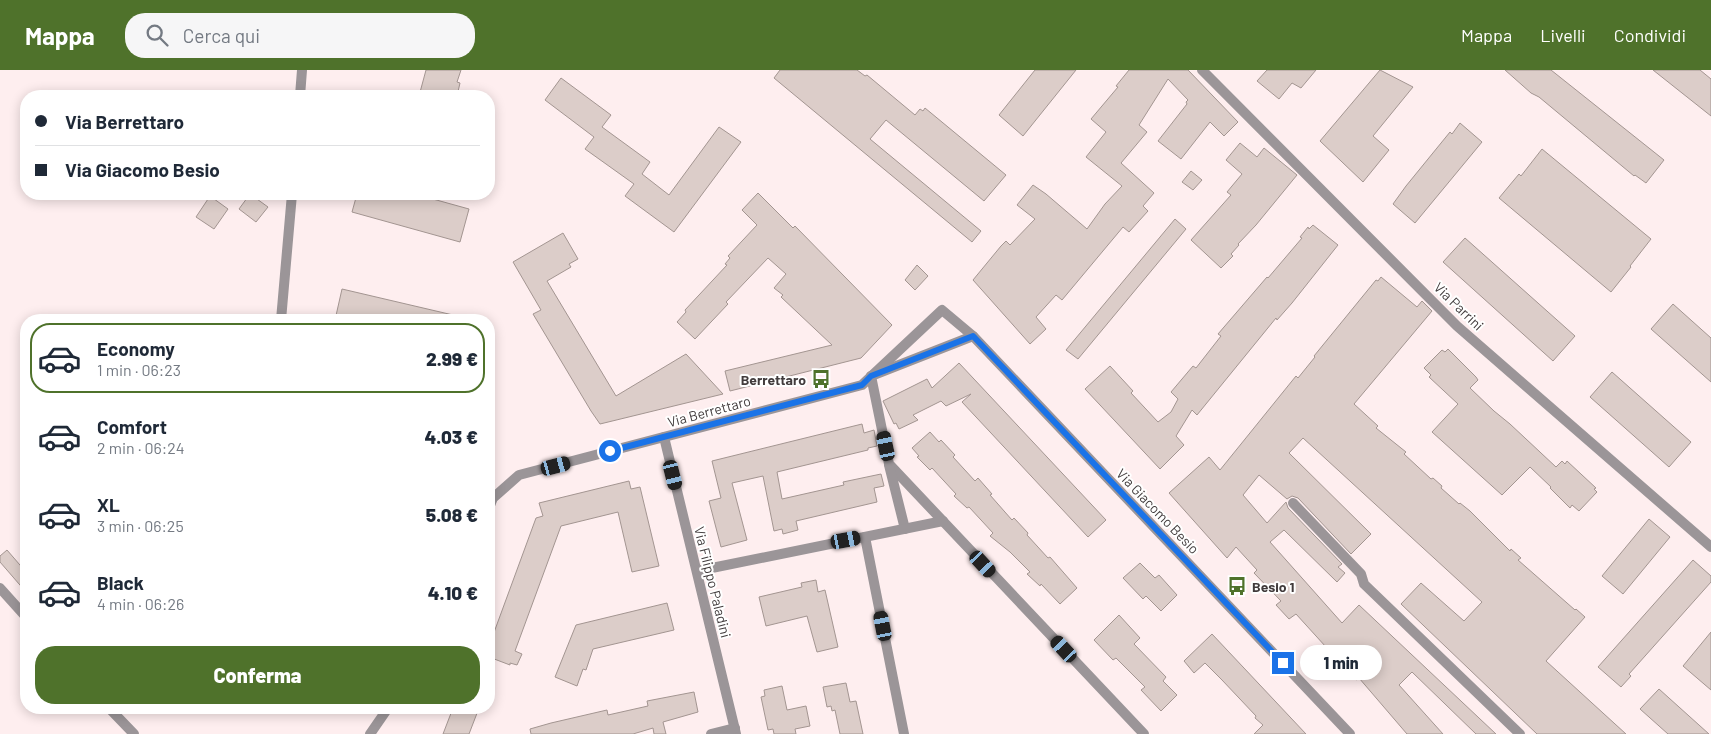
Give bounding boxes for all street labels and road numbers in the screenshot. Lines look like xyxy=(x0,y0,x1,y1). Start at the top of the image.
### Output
street label: Via Parrini xyxy=(1431,278,1487,334)
street label: Via Berrettaro xyxy=(666,392,752,430)
street label: Via Giacomo Besio xyxy=(1113,465,1203,557)
street label: Via Filippo Paladini xyxy=(691,525,735,639)

